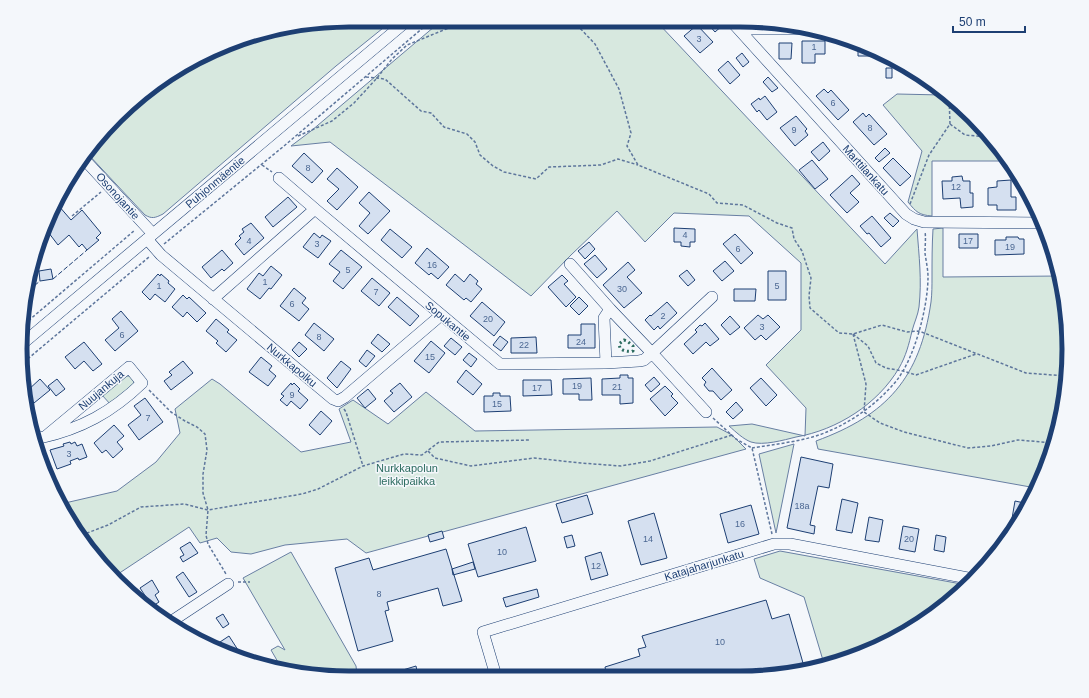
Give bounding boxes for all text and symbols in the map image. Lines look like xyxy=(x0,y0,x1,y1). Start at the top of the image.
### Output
scale bar xyxy=(953,8,1025,34)
text: 50 m xyxy=(959,15,986,29)
house number: 3 xyxy=(696,34,702,44)
house number: 1 xyxy=(811,42,817,52)
house number: 6 xyxy=(830,98,836,108)
house number: 8 xyxy=(867,123,873,133)
house number: 9 xyxy=(791,125,797,135)
street label: Marttilankatu xyxy=(840,143,892,197)
street label: Puhjonmäentie xyxy=(183,154,247,210)
house number: 8 xyxy=(305,163,311,173)
street label: Osonojantie xyxy=(94,170,142,222)
house number: 12 xyxy=(951,182,961,192)
house number: 4 xyxy=(682,230,688,240)
house number: 4 xyxy=(246,236,252,246)
house number: 17 xyxy=(963,236,973,246)
house number: 3 xyxy=(314,239,320,249)
house number: 19 xyxy=(1005,242,1015,252)
house number: 6 xyxy=(735,244,741,254)
house number: 16 xyxy=(427,260,437,270)
house number: 5 xyxy=(345,265,351,275)
house number: 1 xyxy=(262,277,268,287)
house number: 1 xyxy=(156,281,162,291)
house number: 5 xyxy=(774,281,780,291)
house number: 30 xyxy=(617,284,627,294)
house number: 7 xyxy=(373,287,379,297)
house number: 6 xyxy=(289,299,295,309)
street label: Sopukantie xyxy=(423,299,473,343)
house number: 2 xyxy=(660,311,666,321)
house number: 20 xyxy=(483,314,493,324)
house number: 3 xyxy=(759,322,765,332)
house number: 6 xyxy=(119,330,125,340)
house number: 8 xyxy=(316,332,322,342)
house number: 24 xyxy=(576,337,586,347)
house number: 22 xyxy=(519,340,529,350)
street label: Nurkkapolku xyxy=(265,341,319,389)
house number: 15 xyxy=(425,352,435,362)
street label: Nuujankuja xyxy=(76,367,127,412)
house number: 19 xyxy=(572,381,582,391)
house number: 21 xyxy=(612,382,622,392)
house number: 17 xyxy=(532,383,542,393)
house number: 9 xyxy=(289,390,295,400)
house number: 15 xyxy=(492,399,502,409)
house number: 7 xyxy=(145,413,151,423)
house number: 3 xyxy=(66,449,72,459)
park label: Nurkkapolun leikkipaikka xyxy=(376,462,438,487)
house number: 18a xyxy=(794,501,810,511)
house number: 16 xyxy=(735,519,745,529)
house number: 14 xyxy=(643,534,653,544)
house number: 20 xyxy=(904,534,914,544)
house number: 10 xyxy=(497,547,507,557)
street label: Katajaharjunkatu xyxy=(663,547,745,583)
house number: 12 xyxy=(591,561,601,571)
house number: 8 xyxy=(376,589,382,599)
house number: 10 xyxy=(715,637,725,647)

